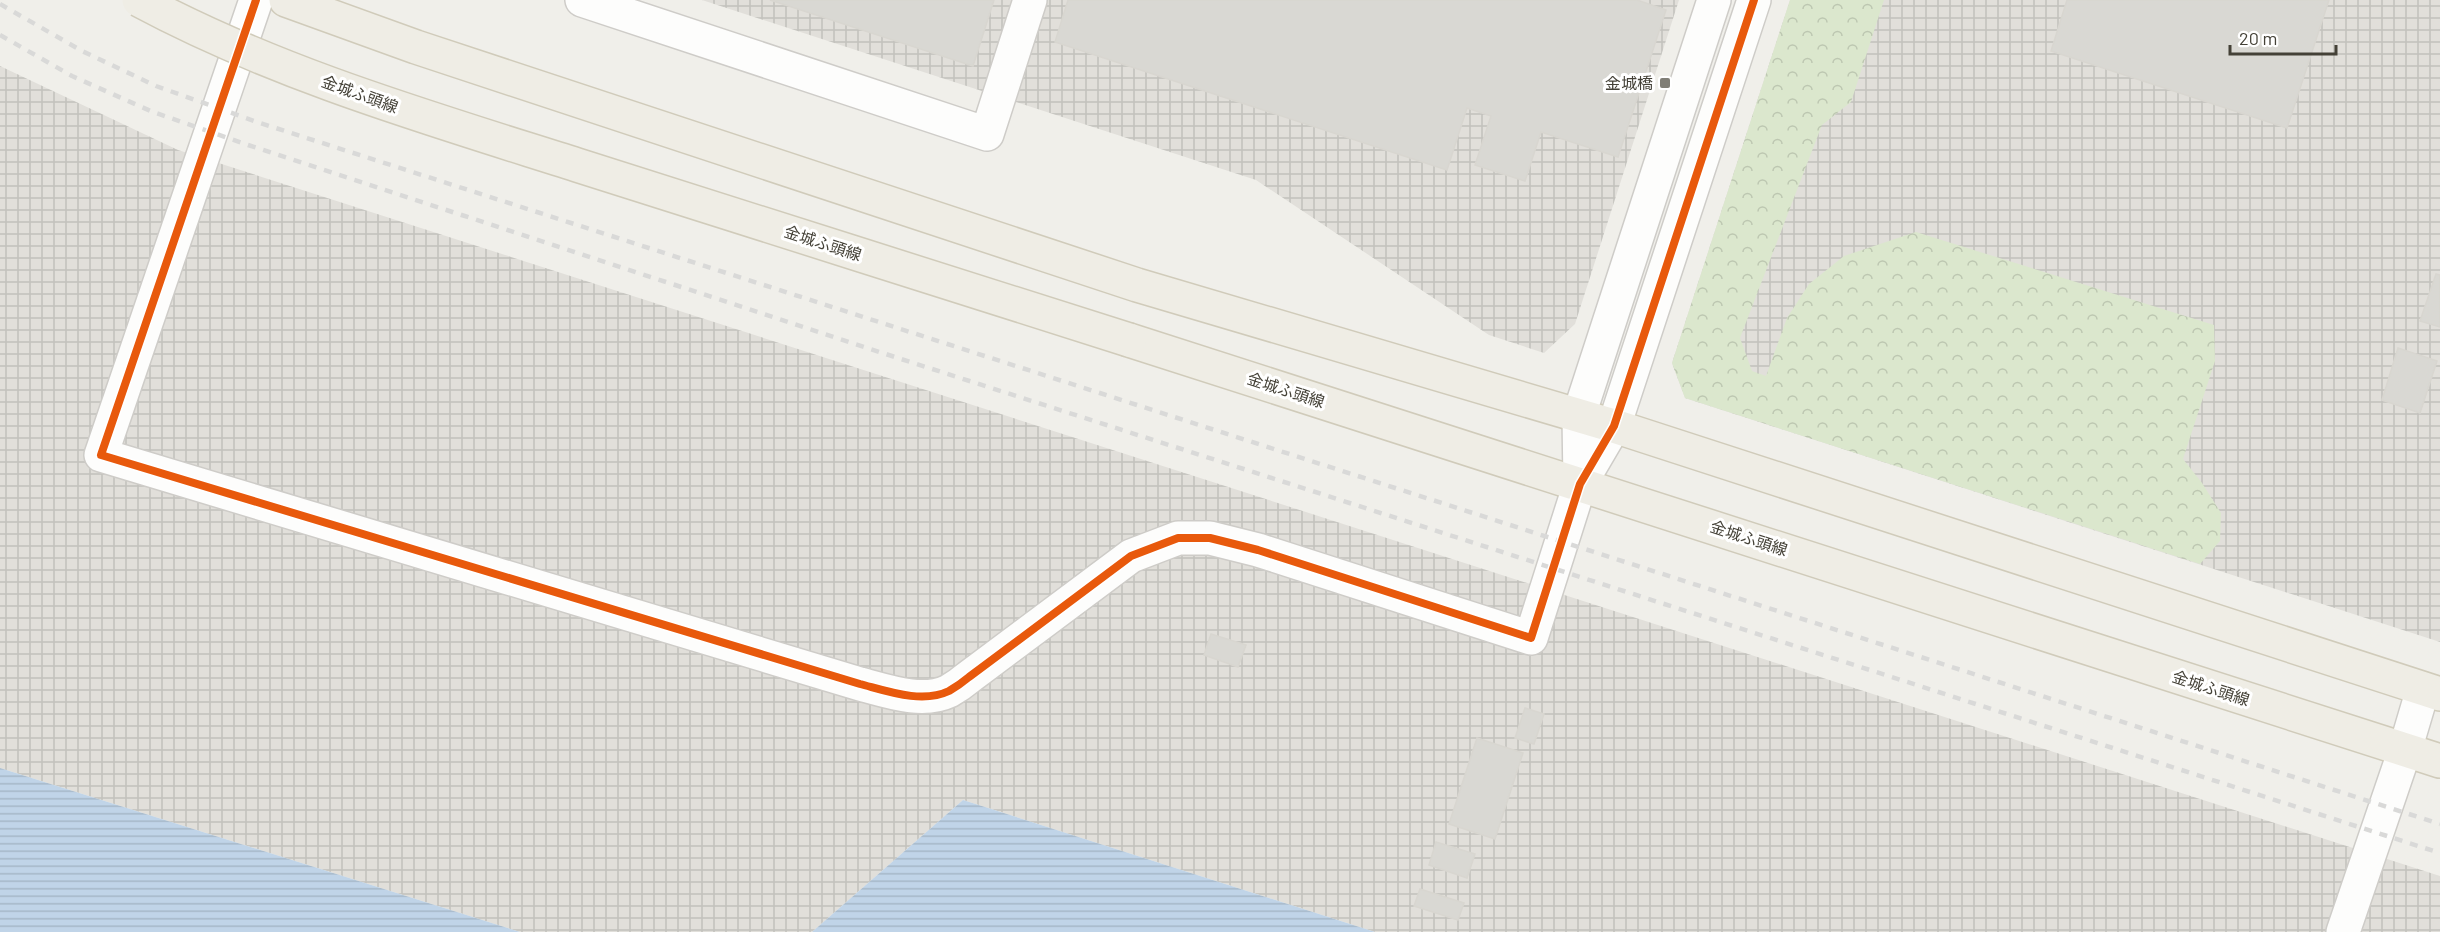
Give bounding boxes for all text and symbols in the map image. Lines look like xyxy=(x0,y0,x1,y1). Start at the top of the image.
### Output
scale bar xyxy=(2230,18,2336,56)
text: 20 m xyxy=(2239,27,2277,49)
street label: 金城ふ頭線 xyxy=(319,71,401,116)
place label: 金城橋 xyxy=(1605,73,1653,92)
marker: 金城橋 xyxy=(1658,76,1672,90)
street label: 金城ふ頭線 xyxy=(782,221,864,264)
street label: 金城ふ頭線 xyxy=(1245,368,1327,411)
street label: 金城ふ頭線 xyxy=(1708,516,1790,559)
street label: 金城ふ頭線 xyxy=(2170,666,2252,709)

